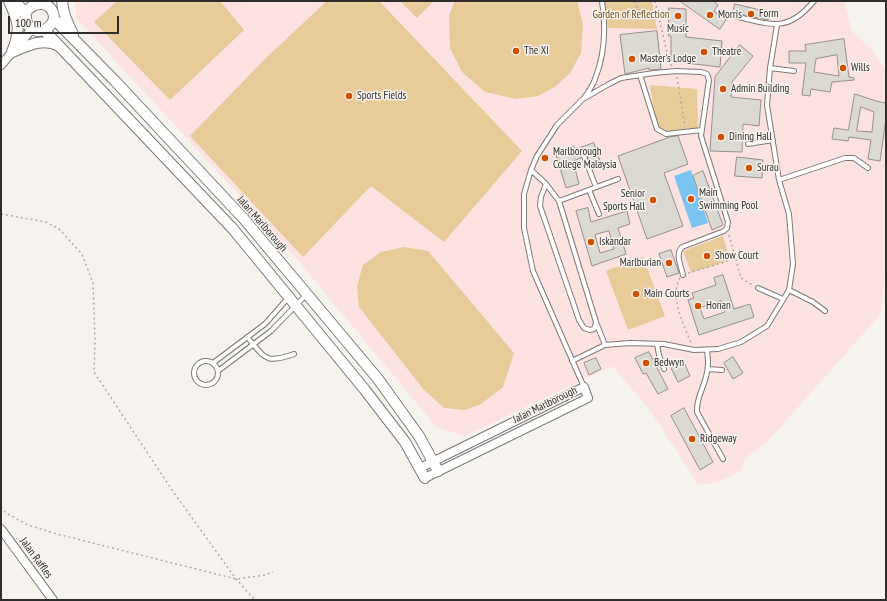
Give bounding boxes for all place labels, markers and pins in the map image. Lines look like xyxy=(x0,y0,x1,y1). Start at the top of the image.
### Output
place label: Form xyxy=(759,7,778,21)
place label: Morris xyxy=(718,8,742,22)
marker: Form xyxy=(746,9,756,19)
marker: Morris xyxy=(705,10,715,20)
marker: Music xyxy=(673,11,683,21)
place label: Music xyxy=(667,22,689,36)
place label: The XI xyxy=(524,44,549,58)
place label: Theatre xyxy=(712,45,741,59)
marker: The XI xyxy=(511,46,521,56)
marker: Theatre xyxy=(699,47,709,57)
place label: Master's Lodge xyxy=(640,52,696,66)
marker: Master's Lodge xyxy=(627,54,637,64)
place label: Wills xyxy=(851,61,870,75)
marker: Wills xyxy=(838,63,848,73)
place label: Admin Building xyxy=(731,82,789,96)
marker: Admin Building xyxy=(718,84,728,94)
place label: Sports Fields xyxy=(357,89,406,103)
marker: Sports Fields xyxy=(344,91,354,101)
place label: Dining Hall xyxy=(729,130,772,144)
marker: Dining Hall xyxy=(716,132,726,142)
place label: Marlborough College Malaysia xyxy=(553,145,617,171)
marker: Marlborough College Malaysia xyxy=(540,153,550,163)
place label: Surau xyxy=(757,161,779,175)
marker: Surau xyxy=(744,163,754,173)
place label: Main Swimming Pool xyxy=(699,186,758,212)
place label: Senior Sports Hall xyxy=(603,187,645,213)
marker: Main Swimming Pool xyxy=(686,194,696,204)
marker: Senior Sports Hall xyxy=(648,195,658,205)
place label: Iskandar xyxy=(599,235,631,249)
marker: Iskandar xyxy=(586,237,596,247)
place label: Show Court xyxy=(715,249,759,263)
marker: Show Court xyxy=(702,251,712,261)
place label: Marlburian xyxy=(620,256,661,270)
marker: Marlburian xyxy=(664,258,674,268)
place label: Main Courts xyxy=(644,287,689,301)
marker: Main Courts xyxy=(631,289,641,299)
place label: Honan xyxy=(706,299,731,313)
marker: Honan xyxy=(693,301,703,311)
place label: Bedwyn xyxy=(654,356,684,370)
marker: Bedwyn xyxy=(641,358,651,368)
place label: Ridgeway xyxy=(700,432,737,446)
marker: Ridgeway xyxy=(687,434,697,444)

